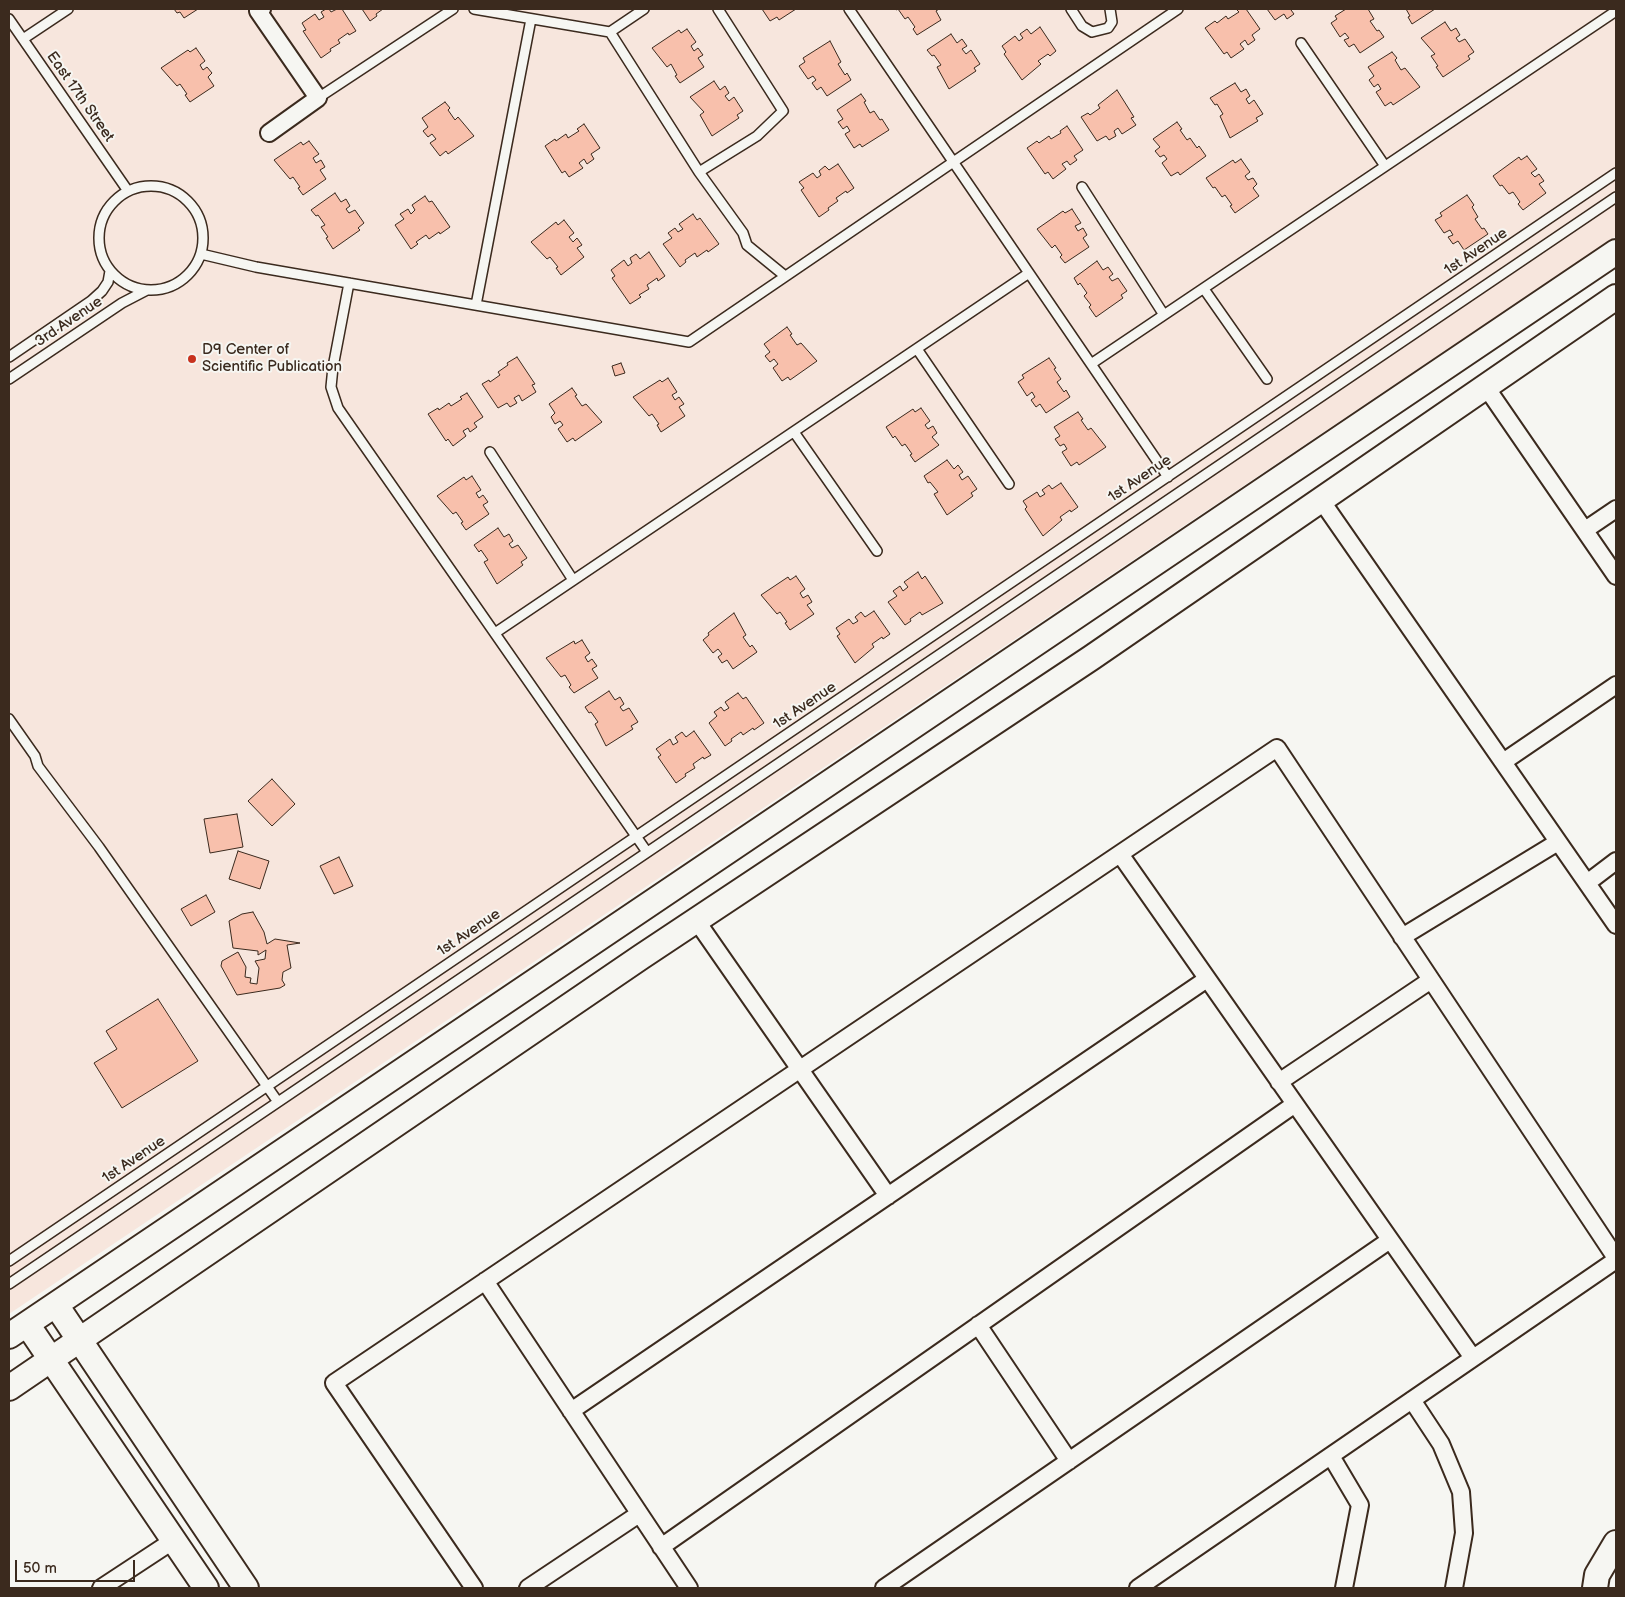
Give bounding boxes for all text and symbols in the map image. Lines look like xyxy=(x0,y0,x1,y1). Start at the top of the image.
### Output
street label: East 17th Street xyxy=(42,49,118,145)
street label: 1st Avenue xyxy=(1441,224,1511,280)
street label: 3rd Avenue xyxy=(32,293,106,351)
place label: D9 Center of Scientific Publication xyxy=(202,341,342,376)
marker: D9 Center of Scientific Publication xyxy=(186,353,198,365)
street label: 1st Avenue xyxy=(1105,451,1175,507)
street label: 1st Avenue xyxy=(770,678,840,734)
street label: 1st Avenue xyxy=(434,905,504,961)
street label: 1st Avenue xyxy=(99,1132,169,1188)
scale bar xyxy=(18,1550,138,1582)
text: 50 m xyxy=(23,1559,57,1578)

